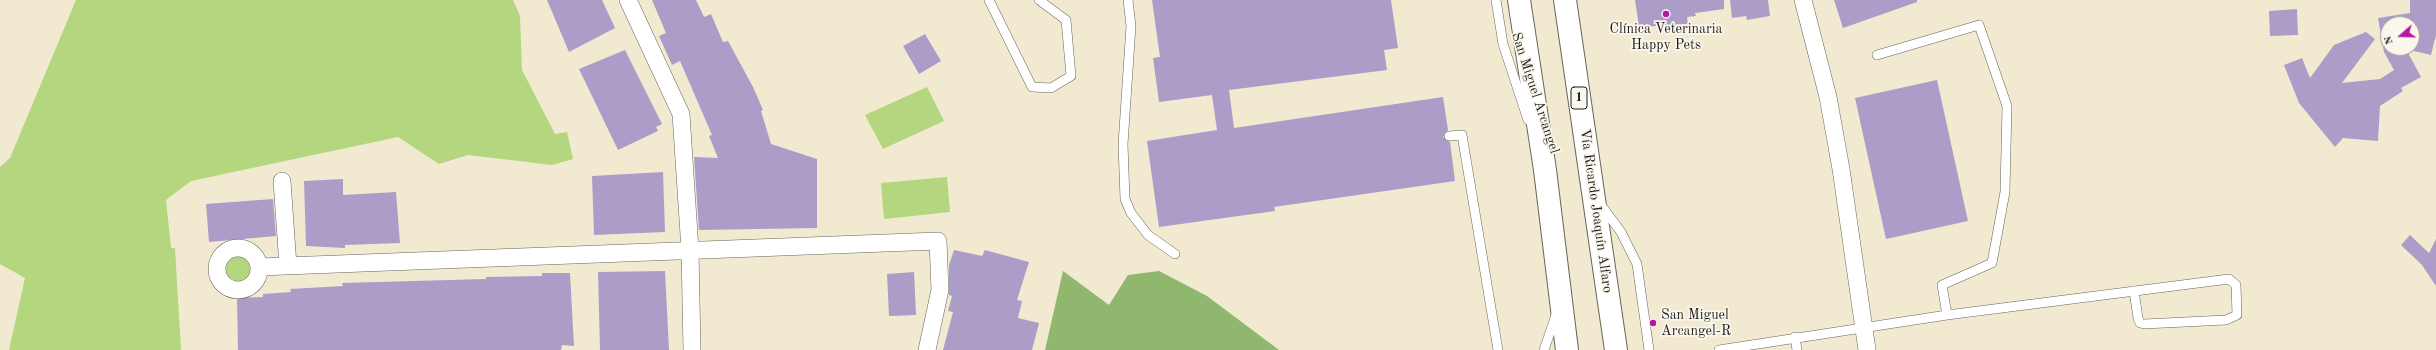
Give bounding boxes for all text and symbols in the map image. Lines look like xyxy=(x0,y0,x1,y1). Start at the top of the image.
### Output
marker: Clínica Veterinaria Happy Pets xyxy=(1661,9,1671,19)
north arrow xyxy=(2380,16,2420,56)
place label: Clínica Veterinaria Happy Pets xyxy=(1610,21,1722,54)
street label: San Miguel Arcangel xyxy=(1507,30,1563,156)
text: N xyxy=(2383,34,2396,46)
road number: 1 xyxy=(1571,87,1587,109)
street label: Vía Ricardo Joaquín Alfaro xyxy=(1576,128,1616,294)
place label: San Miguel Arcangel-R xyxy=(1661,307,1731,340)
marker: San Miguel Arcangel-R xyxy=(1648,318,1658,328)

